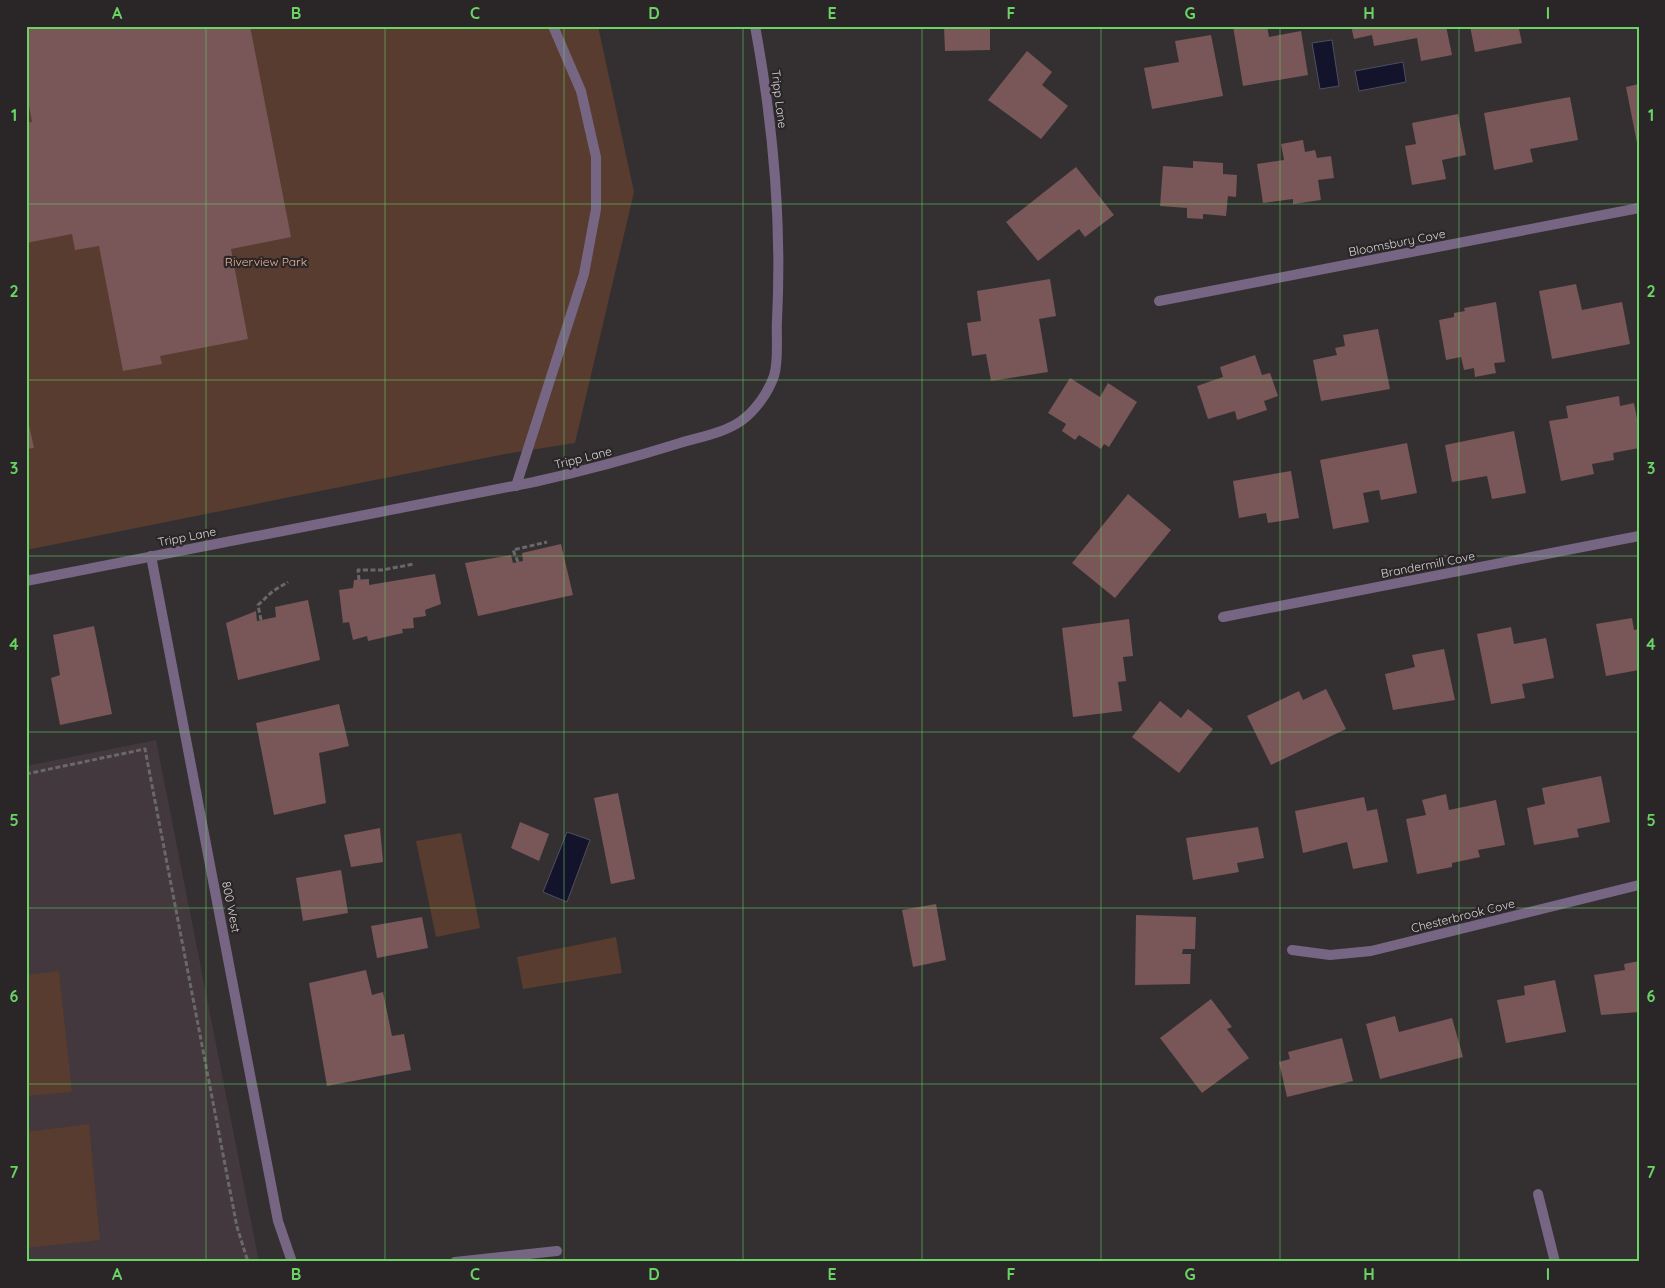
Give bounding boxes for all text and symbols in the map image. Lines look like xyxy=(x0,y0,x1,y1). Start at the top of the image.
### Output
text: A xyxy=(112,3,123,23)
text: B xyxy=(291,3,301,23)
text: C xyxy=(470,3,480,23)
text: D xyxy=(648,3,660,23)
text: E xyxy=(827,3,837,23)
text: F xyxy=(1007,3,1016,23)
text: G xyxy=(1184,3,1196,23)
text: H xyxy=(1363,3,1375,23)
text: I xyxy=(1546,3,1550,23)
street label: Tripp Lane xyxy=(768,69,791,129)
text: 1 xyxy=(11,105,17,125)
text: 1 xyxy=(1648,105,1654,125)
street label: Bloomsbury Cove xyxy=(1347,226,1447,259)
park label: Riverview Park xyxy=(225,254,307,269)
text: 2 xyxy=(9,281,19,301)
text: 2 xyxy=(1646,281,1656,301)
street label: Tripp Lane xyxy=(552,443,613,472)
text: 3 xyxy=(10,458,18,478)
text: 3 xyxy=(1647,458,1655,478)
street label: Tripp Lane xyxy=(157,523,217,549)
street label: Brandermill Cove xyxy=(1380,548,1476,581)
text: 4 xyxy=(9,634,19,654)
text: 4 xyxy=(1646,634,1656,654)
text: 5 xyxy=(9,810,19,830)
text: 5 xyxy=(1646,810,1656,830)
street label: 800 West xyxy=(219,880,244,934)
street label: Chesterbrook Cove xyxy=(1409,895,1517,936)
text: 6 xyxy=(10,986,19,1006)
text: 6 xyxy=(1647,986,1656,1006)
text: 7 xyxy=(10,1162,19,1182)
text: 7 xyxy=(1647,1162,1656,1182)
text: A xyxy=(112,1264,123,1284)
text: B xyxy=(291,1264,301,1284)
text: C xyxy=(470,1264,480,1284)
text: D xyxy=(648,1264,660,1284)
text: E xyxy=(827,1264,837,1284)
text: F xyxy=(1007,1264,1016,1284)
text: G xyxy=(1184,1264,1196,1284)
text: H xyxy=(1363,1264,1375,1284)
text: I xyxy=(1546,1264,1550,1284)

